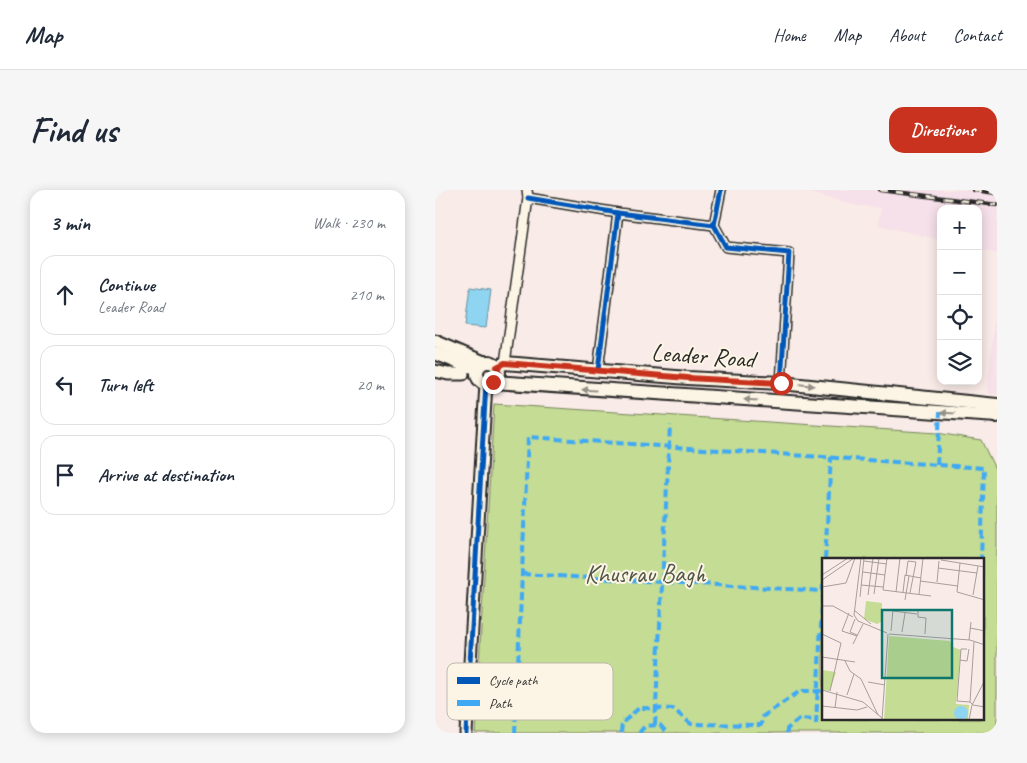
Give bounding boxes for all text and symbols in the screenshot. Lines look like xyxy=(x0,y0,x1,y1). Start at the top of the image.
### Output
text: Map xyxy=(25,20,62,50)
text: Home xyxy=(773,24,806,46)
text: Map xyxy=(834,24,861,46)
text: About xyxy=(889,24,925,46)
text: Contact xyxy=(953,24,1002,46)
button: Directions xyxy=(889,107,997,153)
text: Find us xyxy=(30,108,117,153)
map controls xyxy=(937,205,982,385)
button: + xyxy=(937,205,982,250)
text: 3 min xyxy=(50,210,90,236)
text: Walk · 230 m xyxy=(313,213,385,233)
button: − xyxy=(937,250,982,295)
text: Continue xyxy=(98,273,155,297)
icon: ahead xyxy=(51,281,79,309)
text: 210 m xyxy=(350,285,384,305)
button: locate xyxy=(937,295,982,340)
text: Leader Road xyxy=(98,297,164,317)
street label: Leader Road xyxy=(650,336,759,376)
button: layers xyxy=(937,340,982,385)
icon: left xyxy=(51,371,79,399)
route end xyxy=(482,371,505,394)
route start xyxy=(770,372,793,395)
text: Turn left xyxy=(98,373,153,397)
text: 20 m xyxy=(357,375,384,395)
one-way arrow xyxy=(799,381,815,389)
one-way arrow xyxy=(581,385,597,393)
one-way arrow xyxy=(743,395,759,403)
one-way arrow xyxy=(940,408,956,416)
icon: arrive xyxy=(51,461,79,489)
text: Arrive at destination xyxy=(98,463,234,487)
park label: Khusrau Bagh xyxy=(585,558,707,590)
inset map xyxy=(822,558,985,720)
legend xyxy=(447,663,613,720)
text: Cycle path xyxy=(489,672,538,689)
text: Path xyxy=(489,695,513,712)

